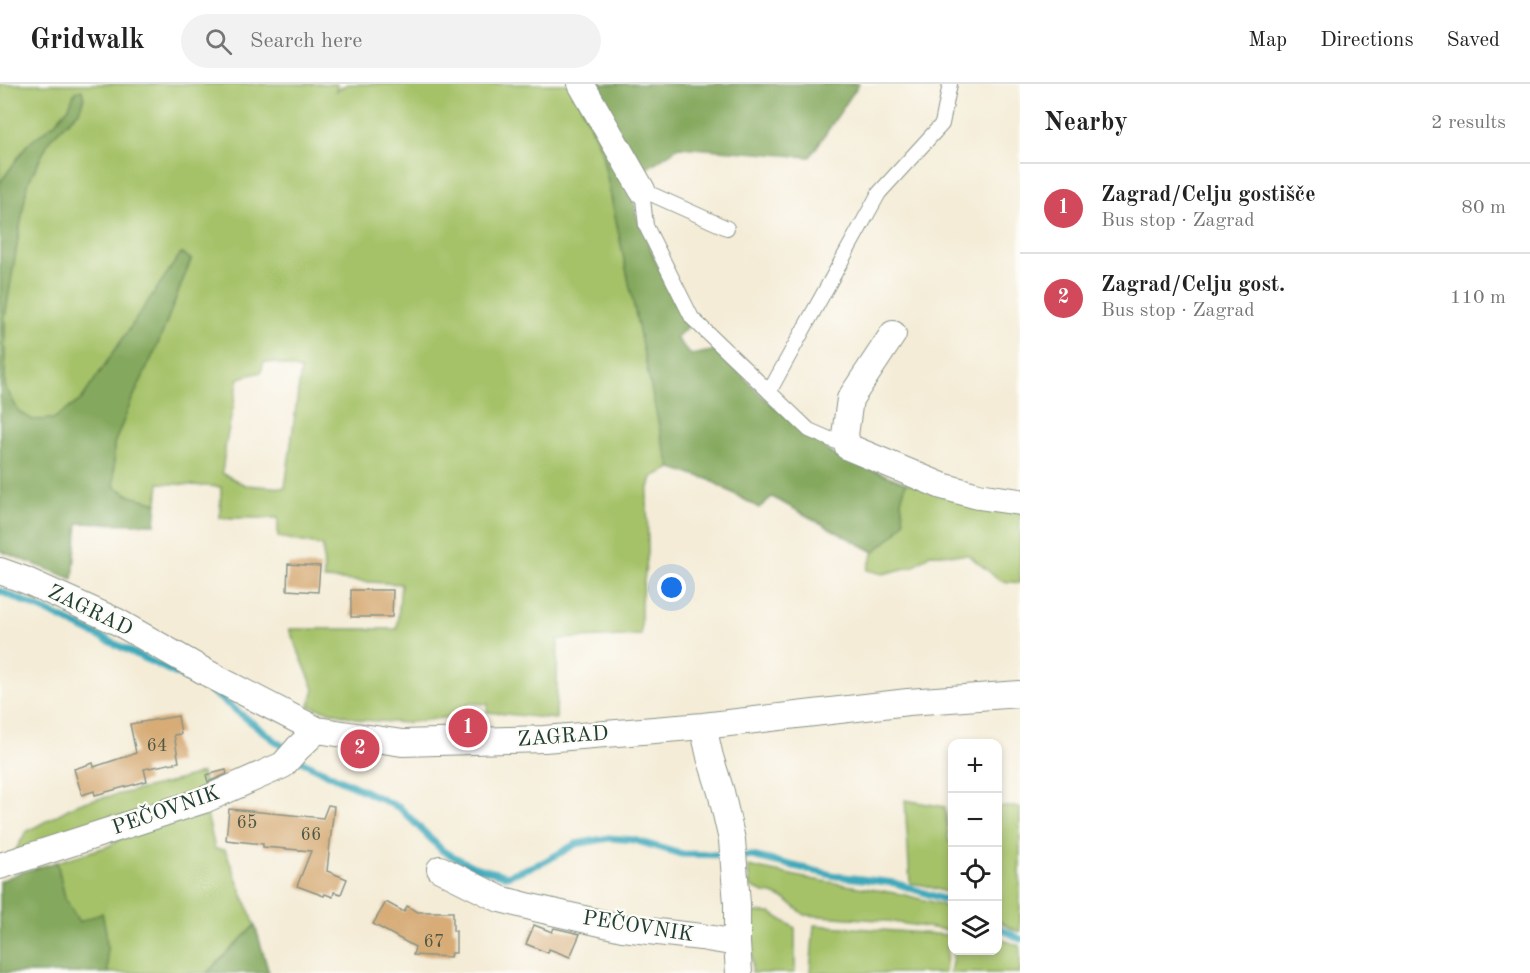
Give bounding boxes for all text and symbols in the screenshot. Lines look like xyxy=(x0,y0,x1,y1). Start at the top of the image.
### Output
search box xyxy=(181,14,601,68)
icon: search xyxy=(202,25,235,58)
text: Gridwalk xyxy=(30,27,145,55)
text: Search here xyxy=(250,30,362,52)
text: Map xyxy=(1248,30,1287,51)
text: Directions xyxy=(1320,30,1414,51)
text: Saved xyxy=(1447,30,1500,51)
text: Nearby xyxy=(1044,110,1128,136)
text: 2 results xyxy=(1431,113,1506,133)
text: Zagrad/Celju gostišče xyxy=(1101,184,1316,206)
text: 1 xyxy=(1058,198,1069,218)
text: 80 m xyxy=(1461,198,1506,218)
text: Bus stop · Zagrad xyxy=(1101,211,1255,231)
text: Zagrad/Celju gost. xyxy=(1101,274,1285,296)
text: 2 xyxy=(1058,288,1069,308)
text: 110 m xyxy=(1450,288,1506,308)
text: Bus stop · Zagrad xyxy=(1101,301,1255,321)
your location xyxy=(657,573,686,602)
street label: ZAGRAD xyxy=(44,582,136,640)
pin: 1 xyxy=(448,706,488,750)
street label: ZAGRAD xyxy=(517,723,609,751)
pin: 2 xyxy=(340,726,380,772)
house number: 64 xyxy=(147,737,167,755)
map controls xyxy=(948,739,1002,955)
button: + xyxy=(948,739,1002,793)
street label: PEČOVNIK xyxy=(108,779,223,839)
button: − xyxy=(948,793,1002,847)
house number: 65 xyxy=(237,814,257,832)
house number: 66 xyxy=(301,826,321,844)
button: locate xyxy=(948,847,1002,901)
button: layers xyxy=(948,901,1002,955)
street label: PEČOVNIK xyxy=(581,904,696,946)
house number: 67 xyxy=(424,933,444,951)

